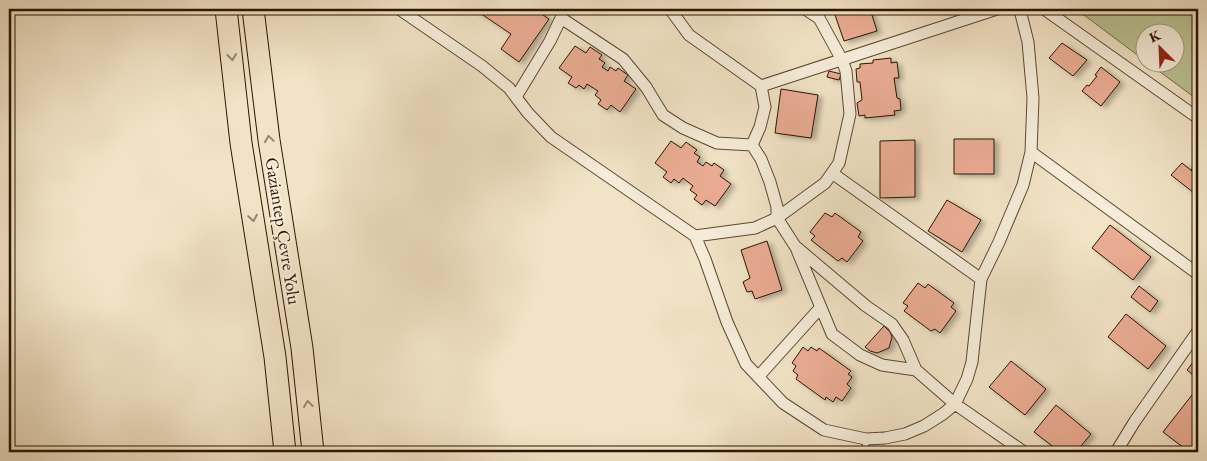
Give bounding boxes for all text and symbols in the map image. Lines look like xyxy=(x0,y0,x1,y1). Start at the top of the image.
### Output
north arrow xyxy=(1134,22,1184,72)
text: K xyxy=(1146,26,1164,47)
one-way arrow xyxy=(226,53,237,61)
one-way arrow xyxy=(264,135,274,144)
street label: Gaziantep Çevre Yolu xyxy=(260,156,307,307)
one-way arrow xyxy=(247,215,258,223)
one-way arrow xyxy=(303,399,314,407)

